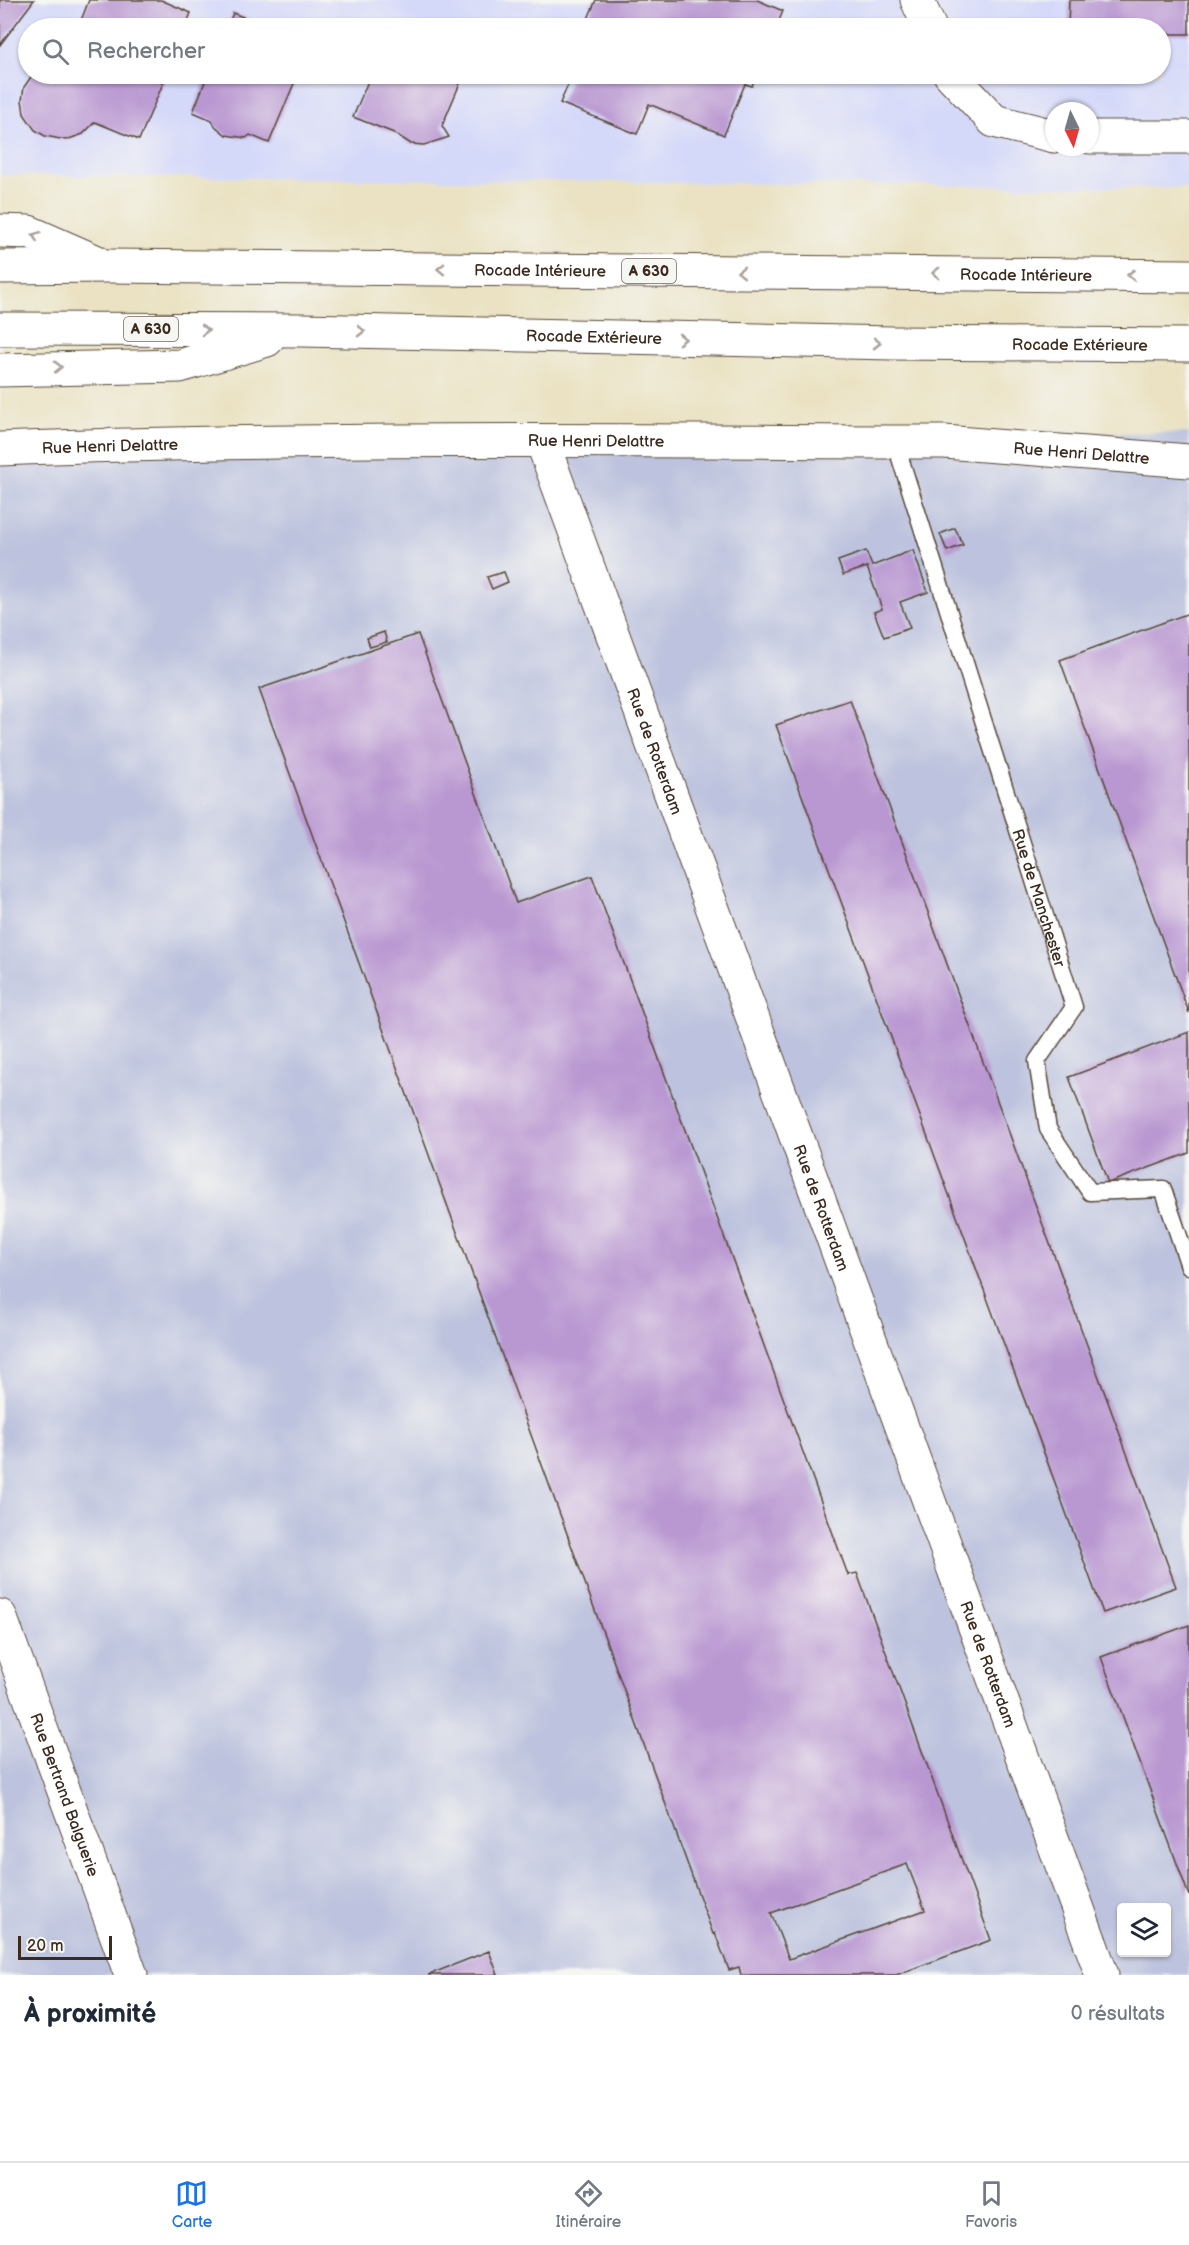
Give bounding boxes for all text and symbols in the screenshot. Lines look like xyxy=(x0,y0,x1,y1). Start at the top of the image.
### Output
search box xyxy=(18,18,1171,84)
icon: search xyxy=(39,35,72,68)
text: Rechercher xyxy=(87,38,205,65)
north arrow xyxy=(1045,102,1099,156)
one-way arrow xyxy=(31,231,42,243)
road number: A 630 xyxy=(622,259,676,283)
street label: Rocade Intérieure xyxy=(474,261,607,282)
one-way arrow xyxy=(436,263,445,275)
one-way arrow xyxy=(736,266,745,278)
street label: Rocade Intérieure xyxy=(960,266,1093,286)
one-way arrow xyxy=(931,267,940,280)
one-way arrow xyxy=(1126,269,1135,281)
road number: A 630 xyxy=(124,317,178,341)
one-way arrow xyxy=(201,324,210,336)
one-way arrow xyxy=(356,325,365,338)
street label: Rocade Extérieure xyxy=(526,327,663,349)
one-way arrow xyxy=(677,332,686,345)
street label: Rocade Extérieure xyxy=(1012,336,1148,356)
one-way arrow xyxy=(872,337,881,349)
one-way arrow xyxy=(54,361,63,373)
street label: Rue Henri Delattre xyxy=(528,432,665,452)
street label: Rue Henri Delattre xyxy=(41,436,179,459)
street label: Rue Henri Delattre xyxy=(1013,439,1151,469)
street label: Rue de Rotterdam xyxy=(622,686,686,817)
street label: Rue de Manchester xyxy=(1007,827,1069,970)
street label: Rue de Rotterdam xyxy=(789,1142,852,1274)
street label: Rue de Rotterdam xyxy=(955,1599,1019,1730)
street label: Rue Bertrand Balguerie xyxy=(25,1711,102,1880)
map controls xyxy=(1117,1903,1171,1957)
button: layers xyxy=(1117,1903,1171,1957)
scale bar xyxy=(18,1933,112,1960)
text: 20 m xyxy=(27,1937,63,1956)
text: À proximité xyxy=(24,1999,156,2030)
text: 0 résultats xyxy=(1071,2002,1165,2026)
tab: Carte xyxy=(172,2177,212,2232)
tab: Itinéraire xyxy=(556,2177,621,2232)
tab: Favoris xyxy=(965,2177,1017,2232)

